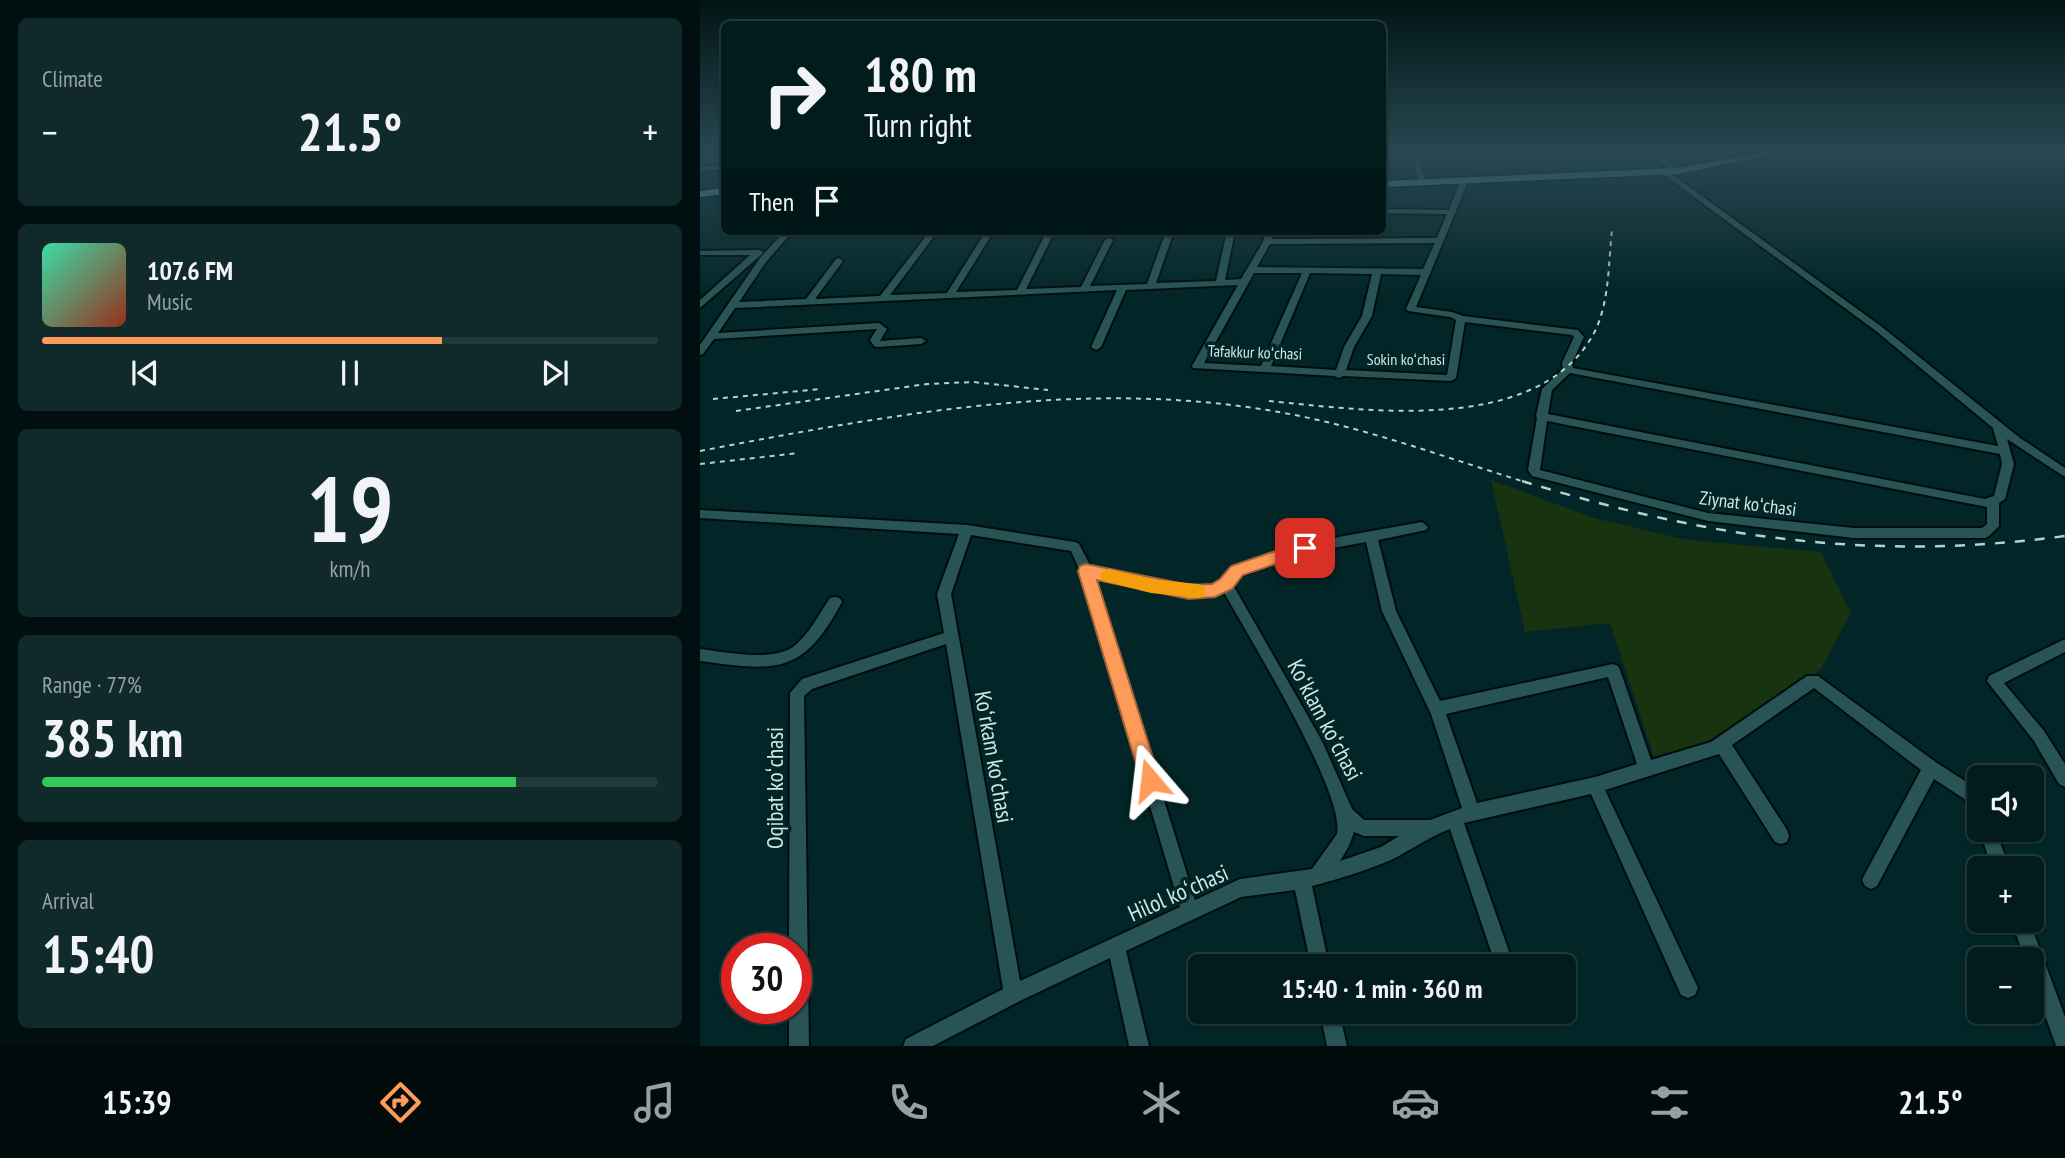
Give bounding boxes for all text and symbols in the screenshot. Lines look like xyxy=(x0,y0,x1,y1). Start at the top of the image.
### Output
text: 180 m xyxy=(864,42,977,106)
icon: right xyxy=(749,49,840,140)
text: Climate xyxy=(42,64,103,93)
text: 21.5° xyxy=(298,98,402,165)
text: Turn right xyxy=(864,104,972,146)
text: − xyxy=(42,107,58,156)
text: + xyxy=(642,107,658,156)
icon: arrive xyxy=(808,182,846,220)
text: Then xyxy=(749,185,794,218)
text: 107.6 FM xyxy=(147,254,233,287)
text: Music xyxy=(147,287,193,316)
street label: Tafakkur koʻchasi xyxy=(1207,340,1303,364)
street label: Sokin koʻchasi xyxy=(1367,349,1445,369)
icon: previous xyxy=(126,354,164,392)
icon: pause xyxy=(331,354,369,392)
icon: next xyxy=(536,354,574,392)
text: 19 xyxy=(307,449,394,567)
street label: Ziynat koʻchasi xyxy=(1698,485,1798,521)
pin xyxy=(1275,518,1335,578)
icon: arrive xyxy=(1286,529,1324,567)
text: km/h xyxy=(330,554,370,583)
street label: Koʻklam koʻchasi xyxy=(1281,654,1369,785)
text: Range · 77% xyxy=(42,670,142,699)
street label: Koʻrkam koʻchasi xyxy=(969,689,1020,825)
text: 385 km xyxy=(42,704,183,771)
street label: Oqibat koʻchasi xyxy=(760,727,789,849)
position arrow xyxy=(1113,743,1187,817)
map controls xyxy=(1967,765,2044,1024)
button: sound xyxy=(1967,765,2044,842)
button: + xyxy=(1967,856,2044,933)
street label: Hilol koʻchasi xyxy=(1123,858,1233,928)
text: Arrival xyxy=(42,886,94,915)
text: 15:40 xyxy=(42,920,154,987)
speed limit sign: 30 xyxy=(721,933,812,1024)
button: − xyxy=(1967,947,2044,1024)
text: 15:40 · 1 min · 360 m xyxy=(1282,972,1482,1005)
icon: directions xyxy=(376,1078,425,1127)
icon: music xyxy=(630,1078,679,1127)
icon: phone xyxy=(884,1078,933,1127)
icon: climate xyxy=(1137,1078,1186,1127)
icon: car xyxy=(1391,1078,1440,1127)
icon: filters xyxy=(1645,1078,1694,1127)
text: 15:39 xyxy=(102,1081,172,1123)
text: 21.5° xyxy=(1898,1081,1963,1123)

